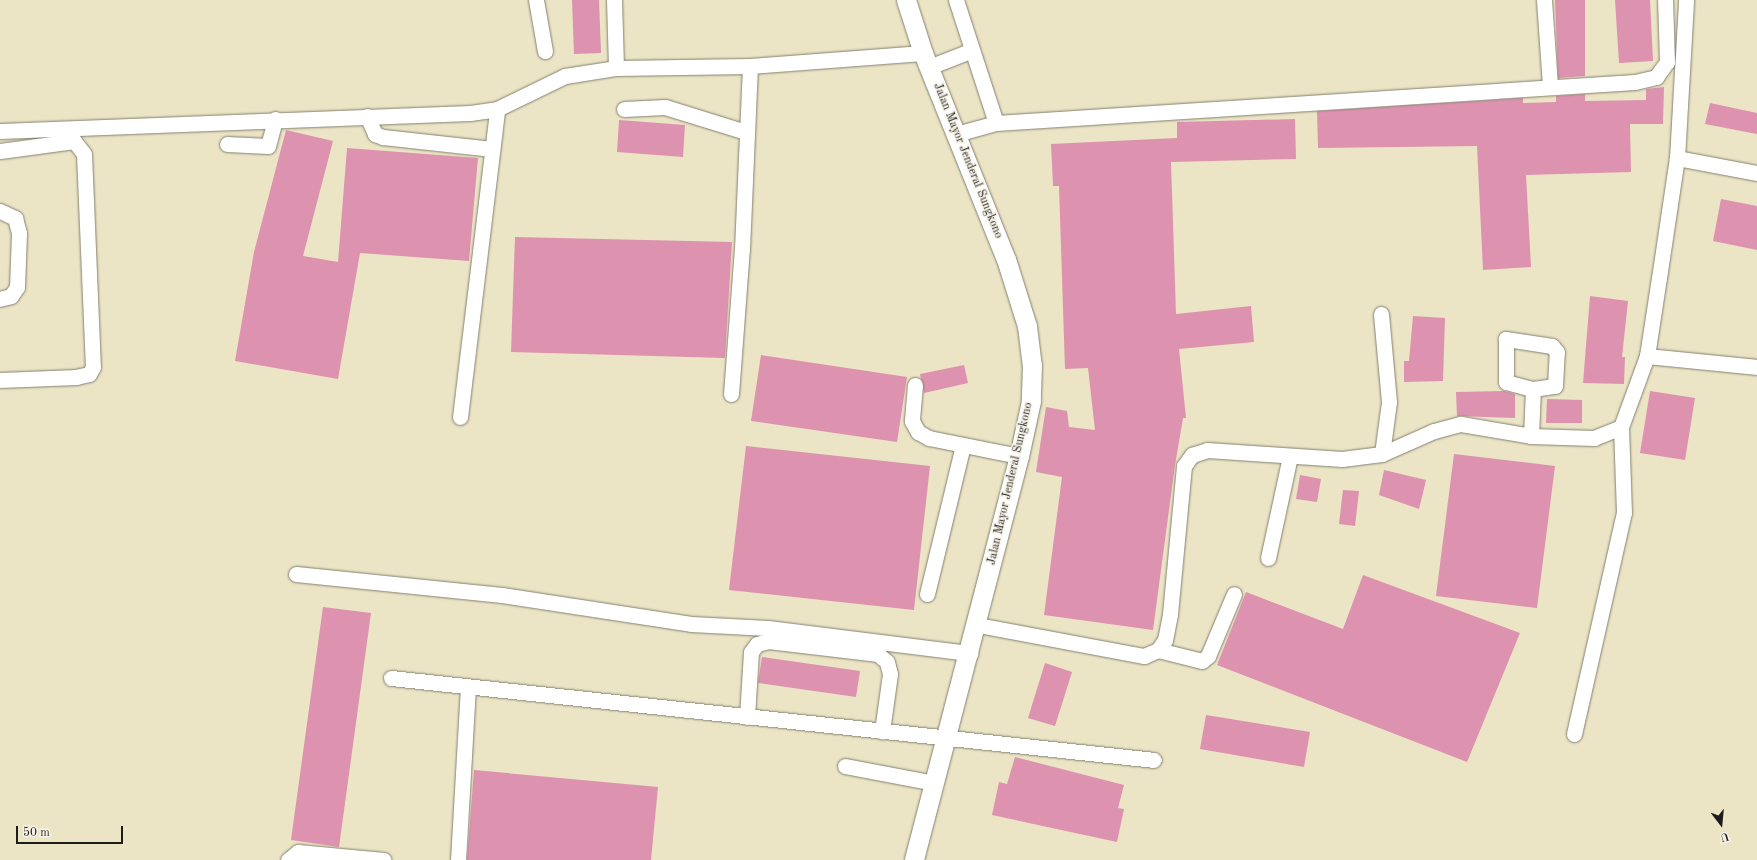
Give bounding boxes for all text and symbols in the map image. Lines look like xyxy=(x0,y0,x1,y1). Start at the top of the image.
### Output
street label: Jalan Mayor Jenderal Sungkono xyxy=(929,81,1005,241)
street label: Jalan Mayor Jenderal Sungkono xyxy=(985,401,1037,567)
north arrow xyxy=(1701,804,1741,844)
scale bar xyxy=(18,818,125,844)
text: 50 m xyxy=(23,827,50,839)
text: U xyxy=(1719,830,1730,843)

